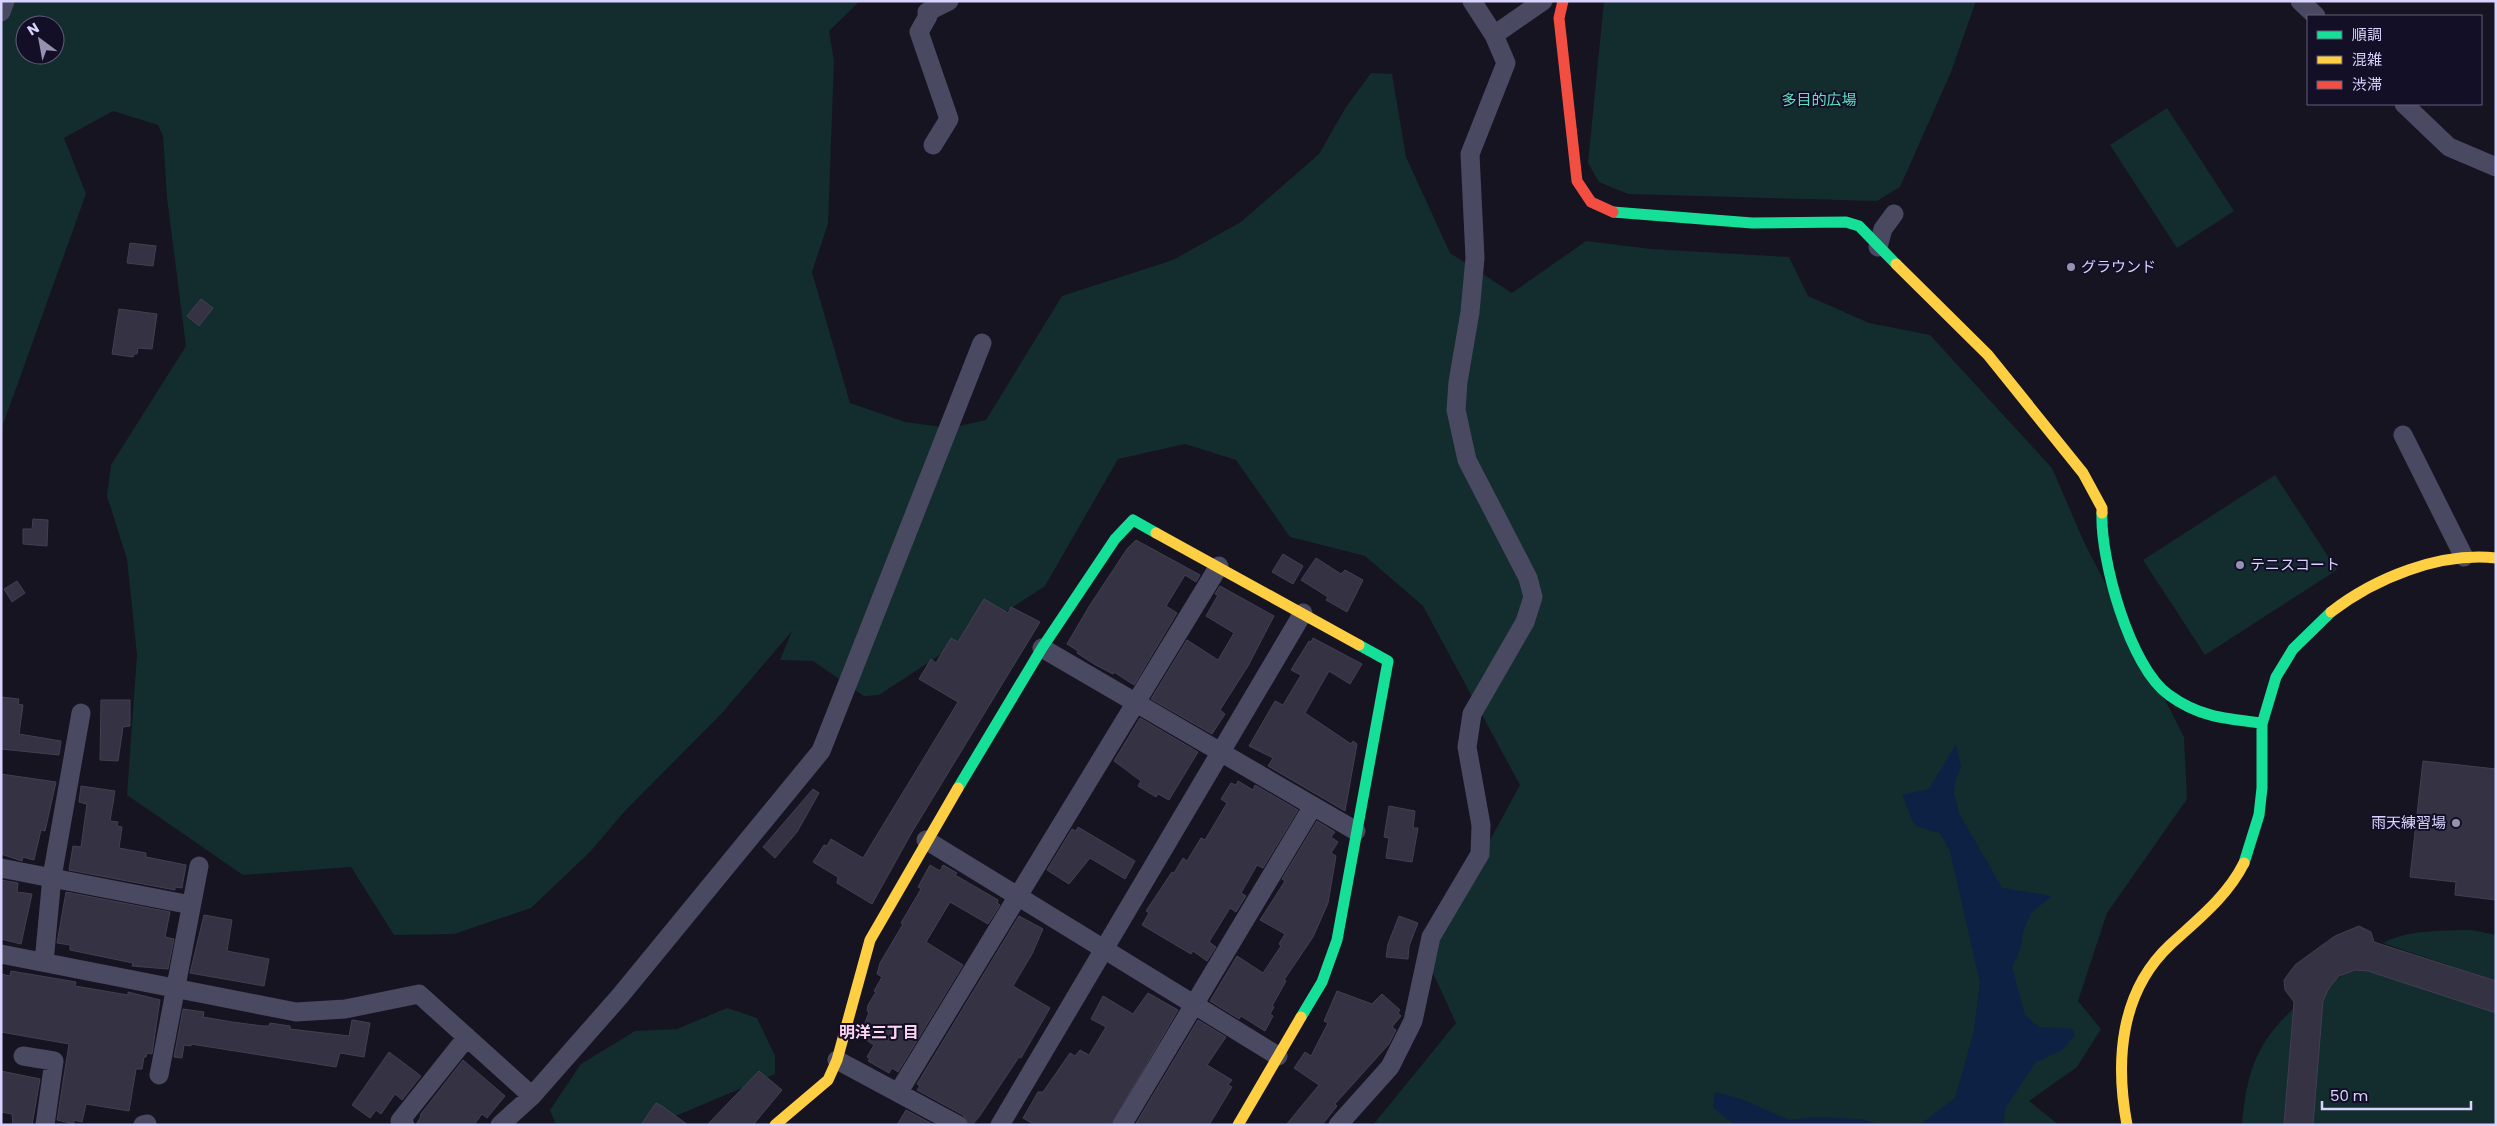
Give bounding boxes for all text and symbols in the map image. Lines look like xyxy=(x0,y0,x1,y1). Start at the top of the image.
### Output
north arrow xyxy=(15,15,65,65)
legend xyxy=(2307,15,2482,105)
text: N xyxy=(23,18,43,40)
text: 順調 xyxy=(2352,24,2382,45)
text: 混雑 xyxy=(2352,49,2382,70)
text: 渋滞 xyxy=(2352,74,2382,95)
park label: 多目的広場 xyxy=(1781,89,1857,110)
place label: グラウンド xyxy=(2081,256,2156,277)
marker: グラウンド xyxy=(2065,261,2077,273)
place label: テニスコート xyxy=(2250,554,2340,575)
marker: テニスコート xyxy=(2234,559,2246,571)
place label: 雨天練習場 xyxy=(2371,812,2446,833)
marker: 雨天練習場 xyxy=(2450,817,2462,829)
district label: 明洋三丁目 xyxy=(839,1021,919,1044)
scale bar xyxy=(2322,1078,2471,1110)
text: 50 m xyxy=(2330,1085,2368,1106)

